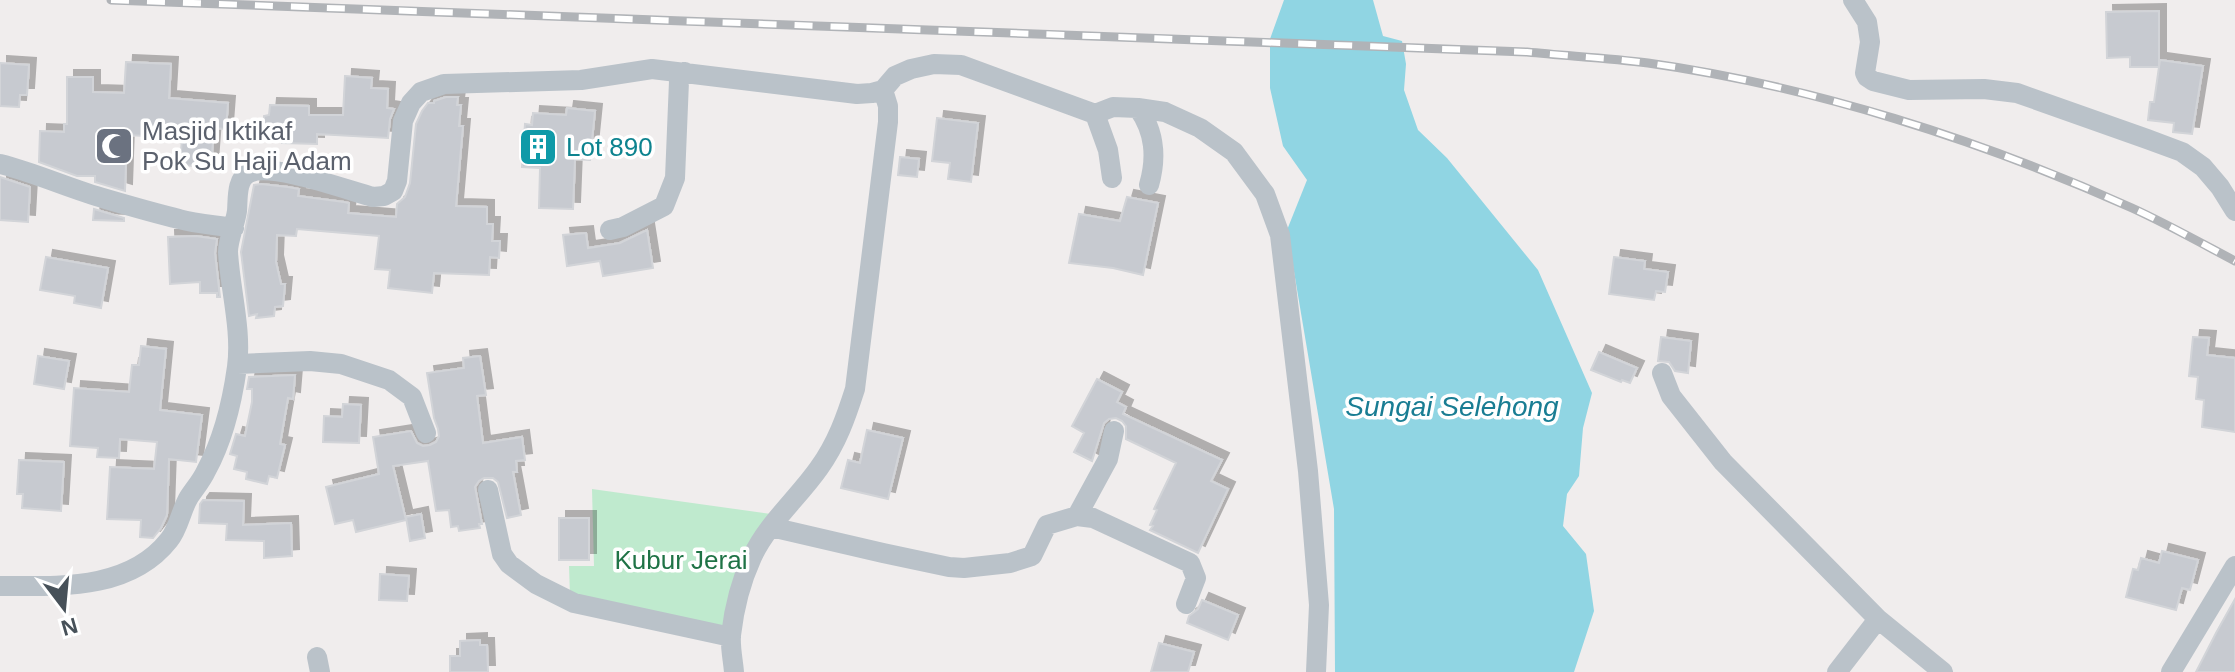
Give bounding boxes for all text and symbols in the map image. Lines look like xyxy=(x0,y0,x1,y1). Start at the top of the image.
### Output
place label: Masjid Iktikaf Pok Su Haji Adam xyxy=(142,116,352,176)
mosque icon: Masjid Iktikaf Pok Su Haji Adam xyxy=(93,125,135,167)
building icon: Lot 890 xyxy=(517,126,559,168)
place label: Lot 890 xyxy=(566,132,653,162)
water label: Sungai Selehong xyxy=(1345,391,1559,422)
park label: Kubur Jerai xyxy=(615,545,747,575)
north arrow xyxy=(24,568,104,648)
text: N xyxy=(58,613,80,641)

